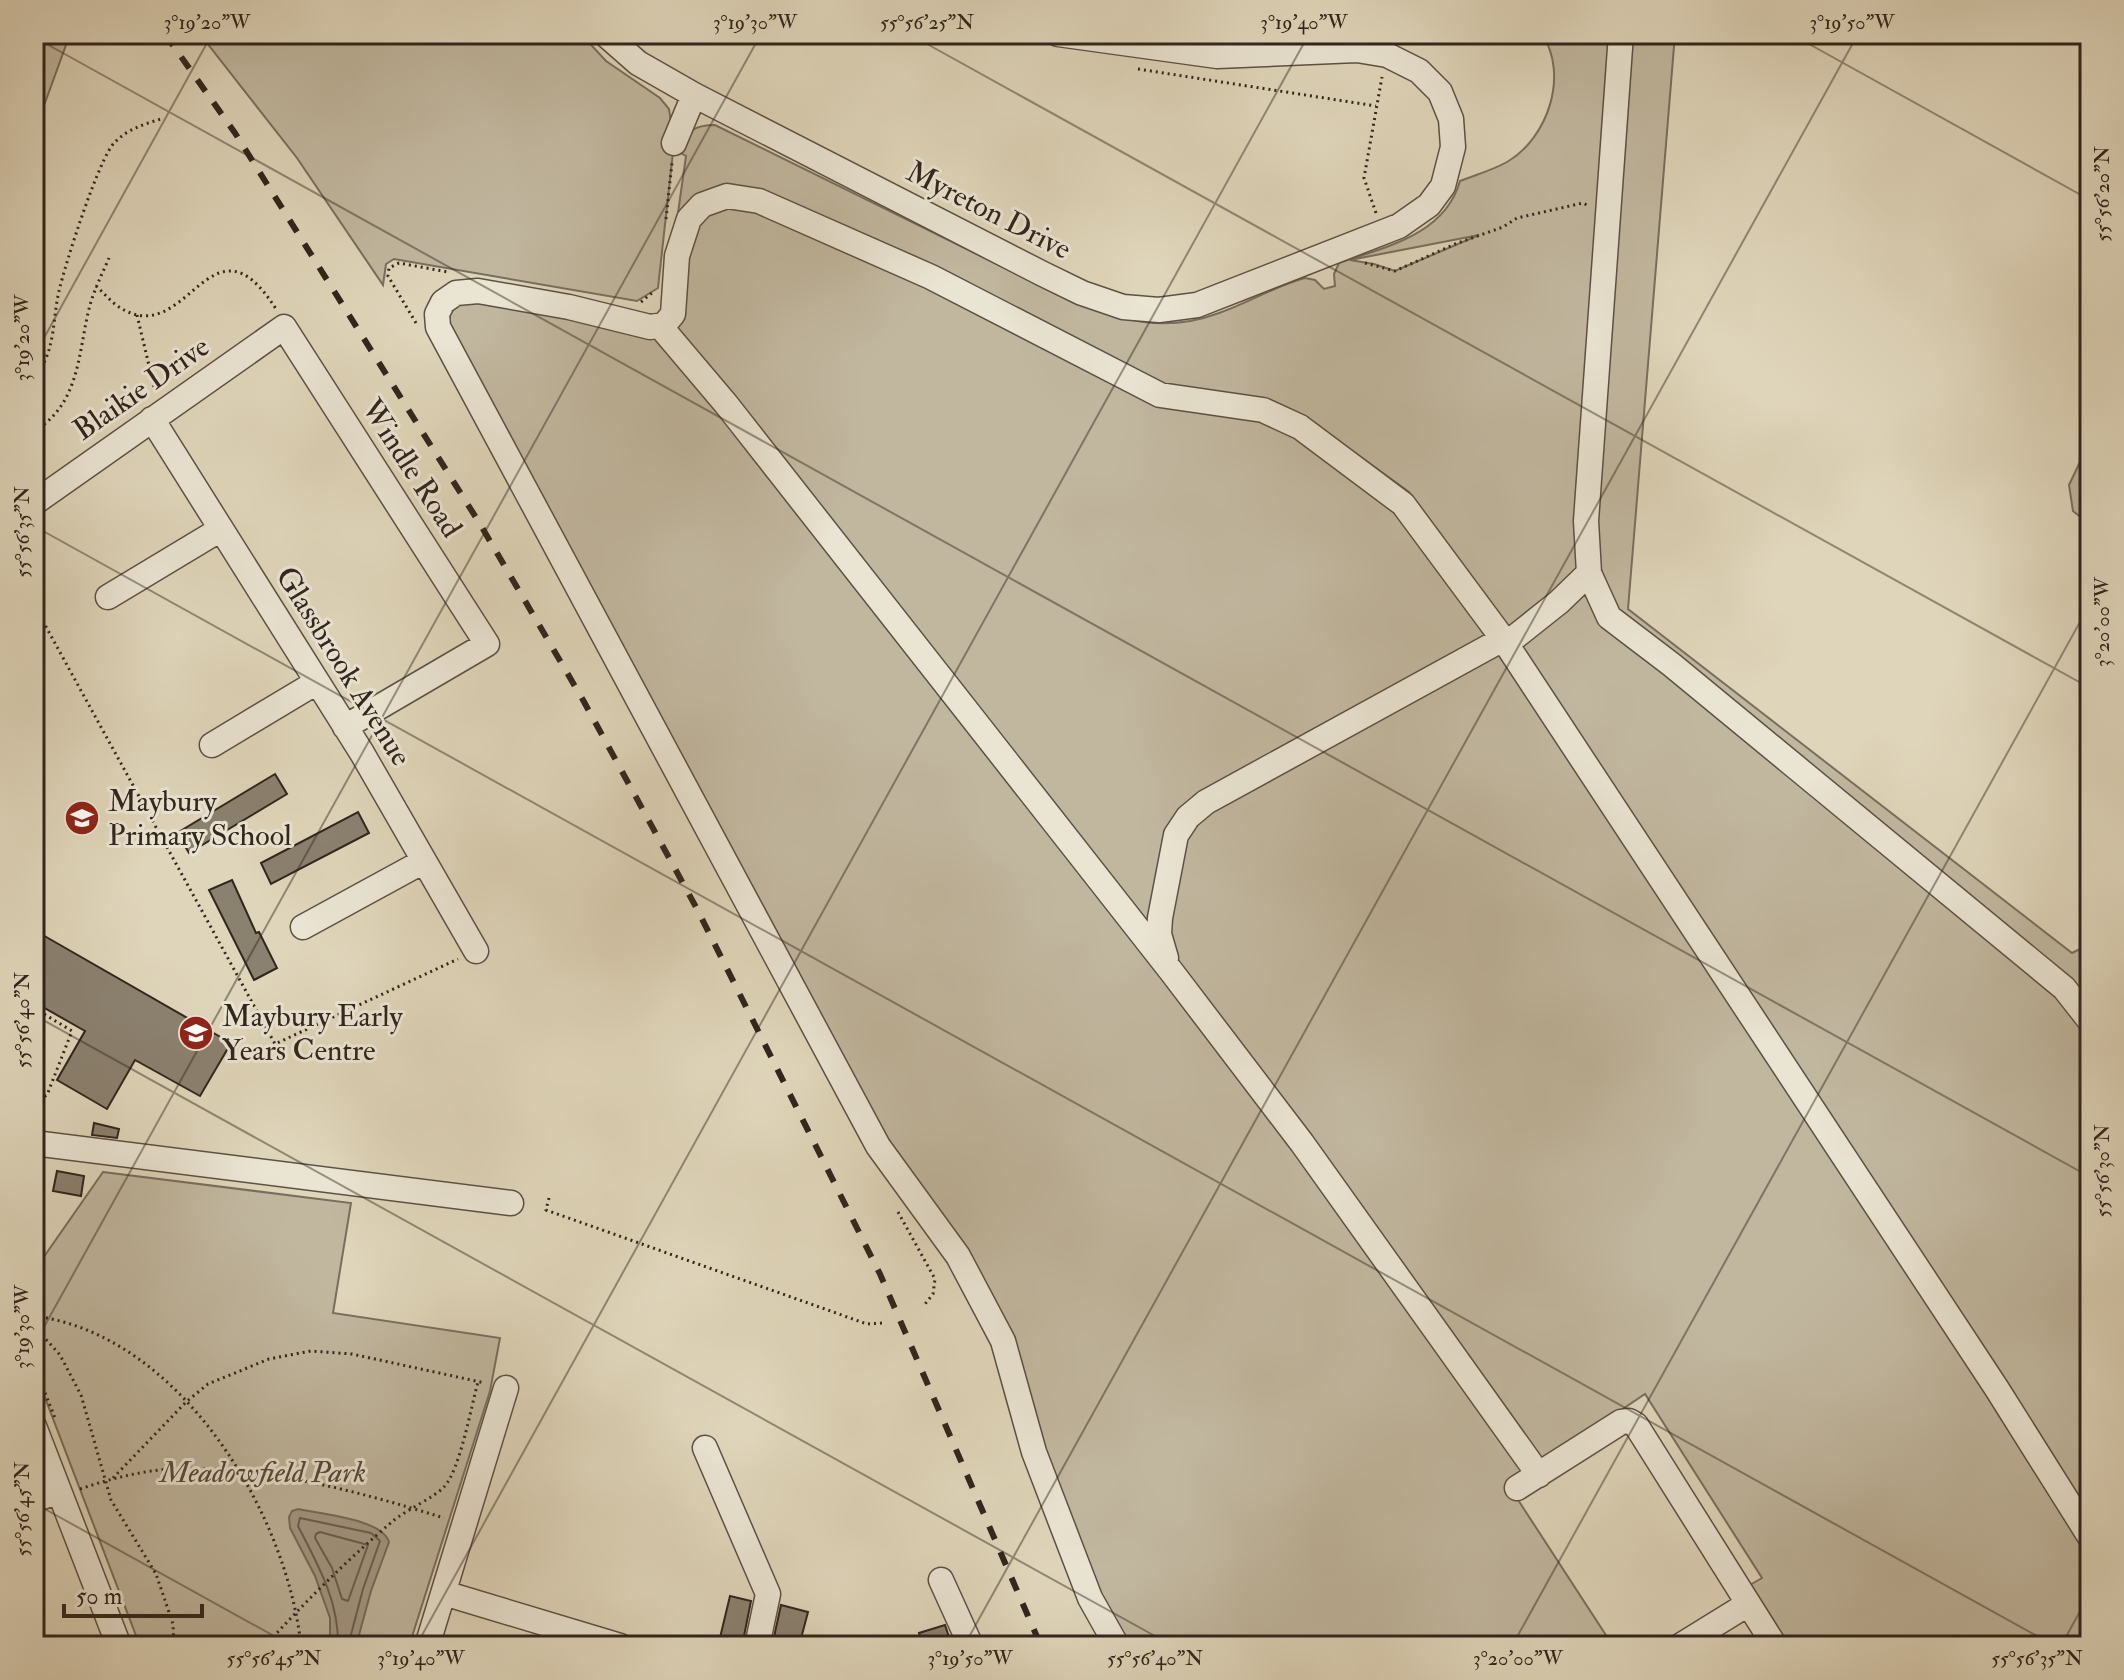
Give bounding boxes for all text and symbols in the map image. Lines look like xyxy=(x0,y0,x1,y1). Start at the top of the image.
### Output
text: 3°19'20"W xyxy=(164,10,251,35)
text: 3°19'30"W xyxy=(713,10,798,35)
text: 55°56'25"N xyxy=(880,10,974,35)
text: 3°19'40"W xyxy=(1260,10,1348,35)
text: 3°19'50"W xyxy=(1809,10,1895,35)
text: 55°56'20"N xyxy=(2090,146,2115,242)
street label: Myreton Drive xyxy=(900,153,1077,268)
text: 3°19'20"W xyxy=(10,294,35,381)
street label: Blaikie Drive xyxy=(66,328,216,449)
street label: Windle Road xyxy=(353,391,470,545)
text: 55°56'35"N xyxy=(10,486,35,578)
street label: Glassbrook Avenue xyxy=(268,560,420,773)
text: 3°20'00"W xyxy=(2090,576,2115,667)
place label: Maybury Primary School xyxy=(108,783,292,854)
school or university icon: Maybury Primary School xyxy=(63,799,101,837)
text: 55°56'40"N xyxy=(10,972,35,1068)
place label: Maybury Early Years Centre xyxy=(222,998,403,1069)
school or university icon: Maybury Early Years Centre xyxy=(177,1014,215,1052)
text: 55°56'30"N xyxy=(2090,1124,2115,1218)
text: 3°19'30"W xyxy=(10,1284,35,1369)
park label: Meadowfield Park xyxy=(158,1454,366,1491)
text: 55°56'45"N xyxy=(10,1462,35,1556)
scale bar xyxy=(64,1568,202,1618)
text: 50 m xyxy=(76,1581,123,1612)
text: 55°56'45"N xyxy=(227,1646,321,1671)
text: 3°19'40"W xyxy=(377,1646,465,1671)
text: 3°19'50"W xyxy=(927,1646,1013,1671)
text: 55°56'40"N xyxy=(1107,1646,1203,1671)
text: 3°20'00"W xyxy=(1473,1646,1564,1671)
text: 55°56'35"N xyxy=(1991,1646,2083,1671)

